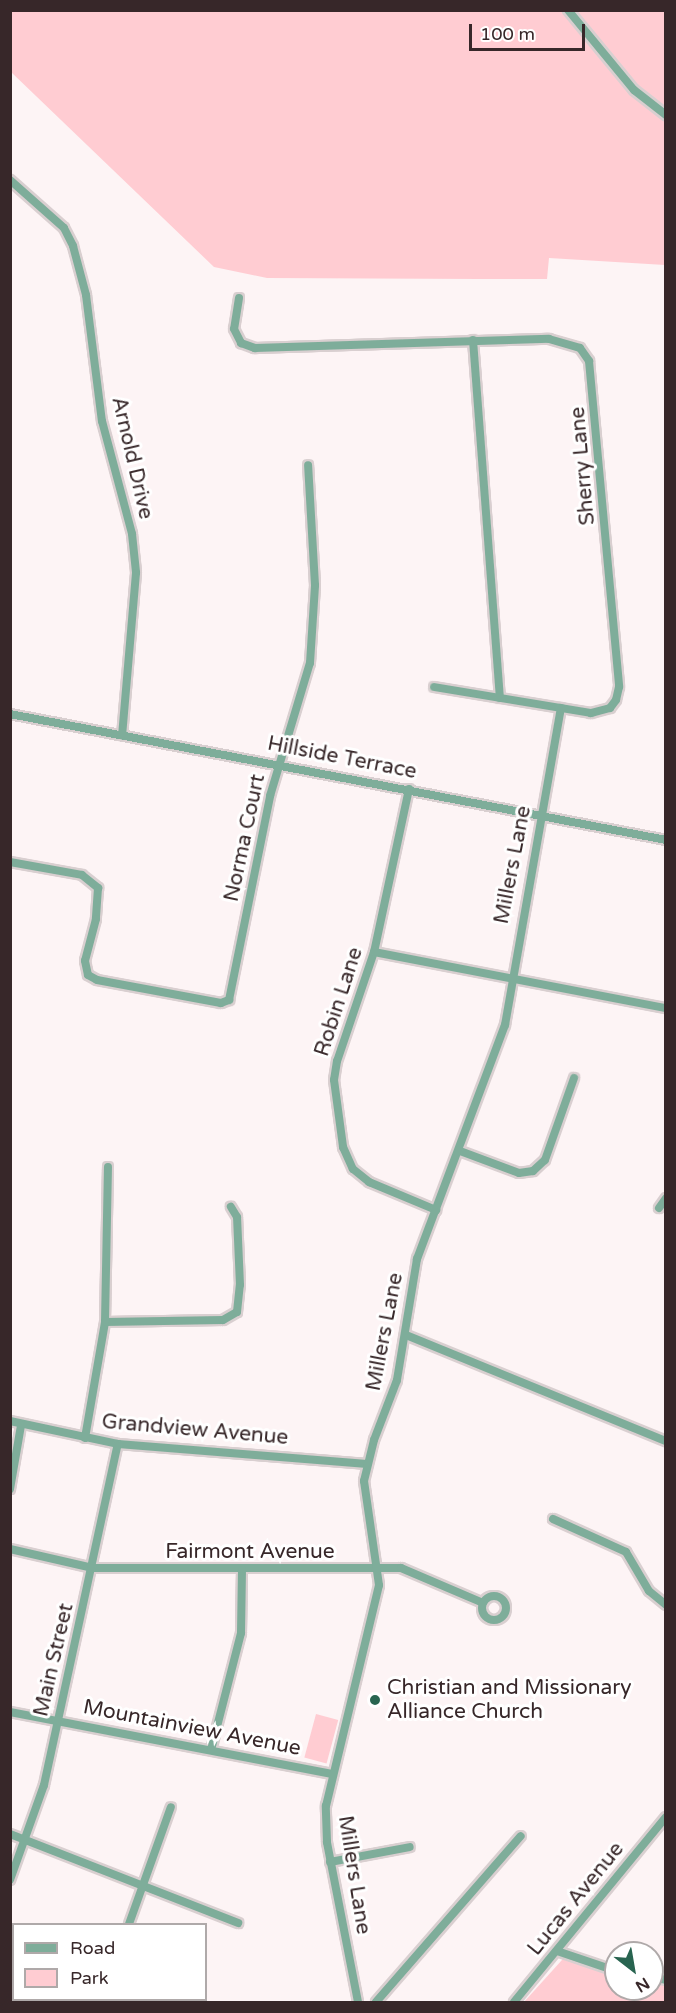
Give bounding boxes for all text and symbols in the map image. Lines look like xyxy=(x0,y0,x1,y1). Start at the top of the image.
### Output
scale bar xyxy=(472,12,588,50)
text: 100 m xyxy=(480,23,535,45)
street label: Arnold Drive xyxy=(106,394,158,522)
street label: Sherry Lane xyxy=(565,406,601,526)
street label: Hillside Terrace xyxy=(265,731,419,785)
street label: Norma Court xyxy=(219,772,271,904)
street label: Millers Lane xyxy=(489,804,537,926)
street label: Robin Lane xyxy=(310,944,368,1060)
street label: Millers Lane xyxy=(361,1271,409,1393)
street label: Grandview Avenue xyxy=(101,1409,289,1451)
street label: Fairmont Avenue xyxy=(165,1539,335,1565)
street label: Main Street xyxy=(29,1601,79,1719)
place label: Christian and Missionary Alliance Church xyxy=(387,1675,632,1725)
marker: Christian and Missionary Alliance Church xyxy=(368,1693,382,1707)
street label: Mountainview Avenue xyxy=(81,1695,303,1761)
street label: Millers Lane xyxy=(332,1814,376,1936)
street label: Lucas Avenue xyxy=(523,1837,629,1961)
legend xyxy=(12,1923,207,2001)
text: Road xyxy=(70,1937,115,1959)
north arrow xyxy=(604,1941,664,2001)
text: Park xyxy=(70,1967,108,1989)
text: N xyxy=(632,1973,653,1997)

